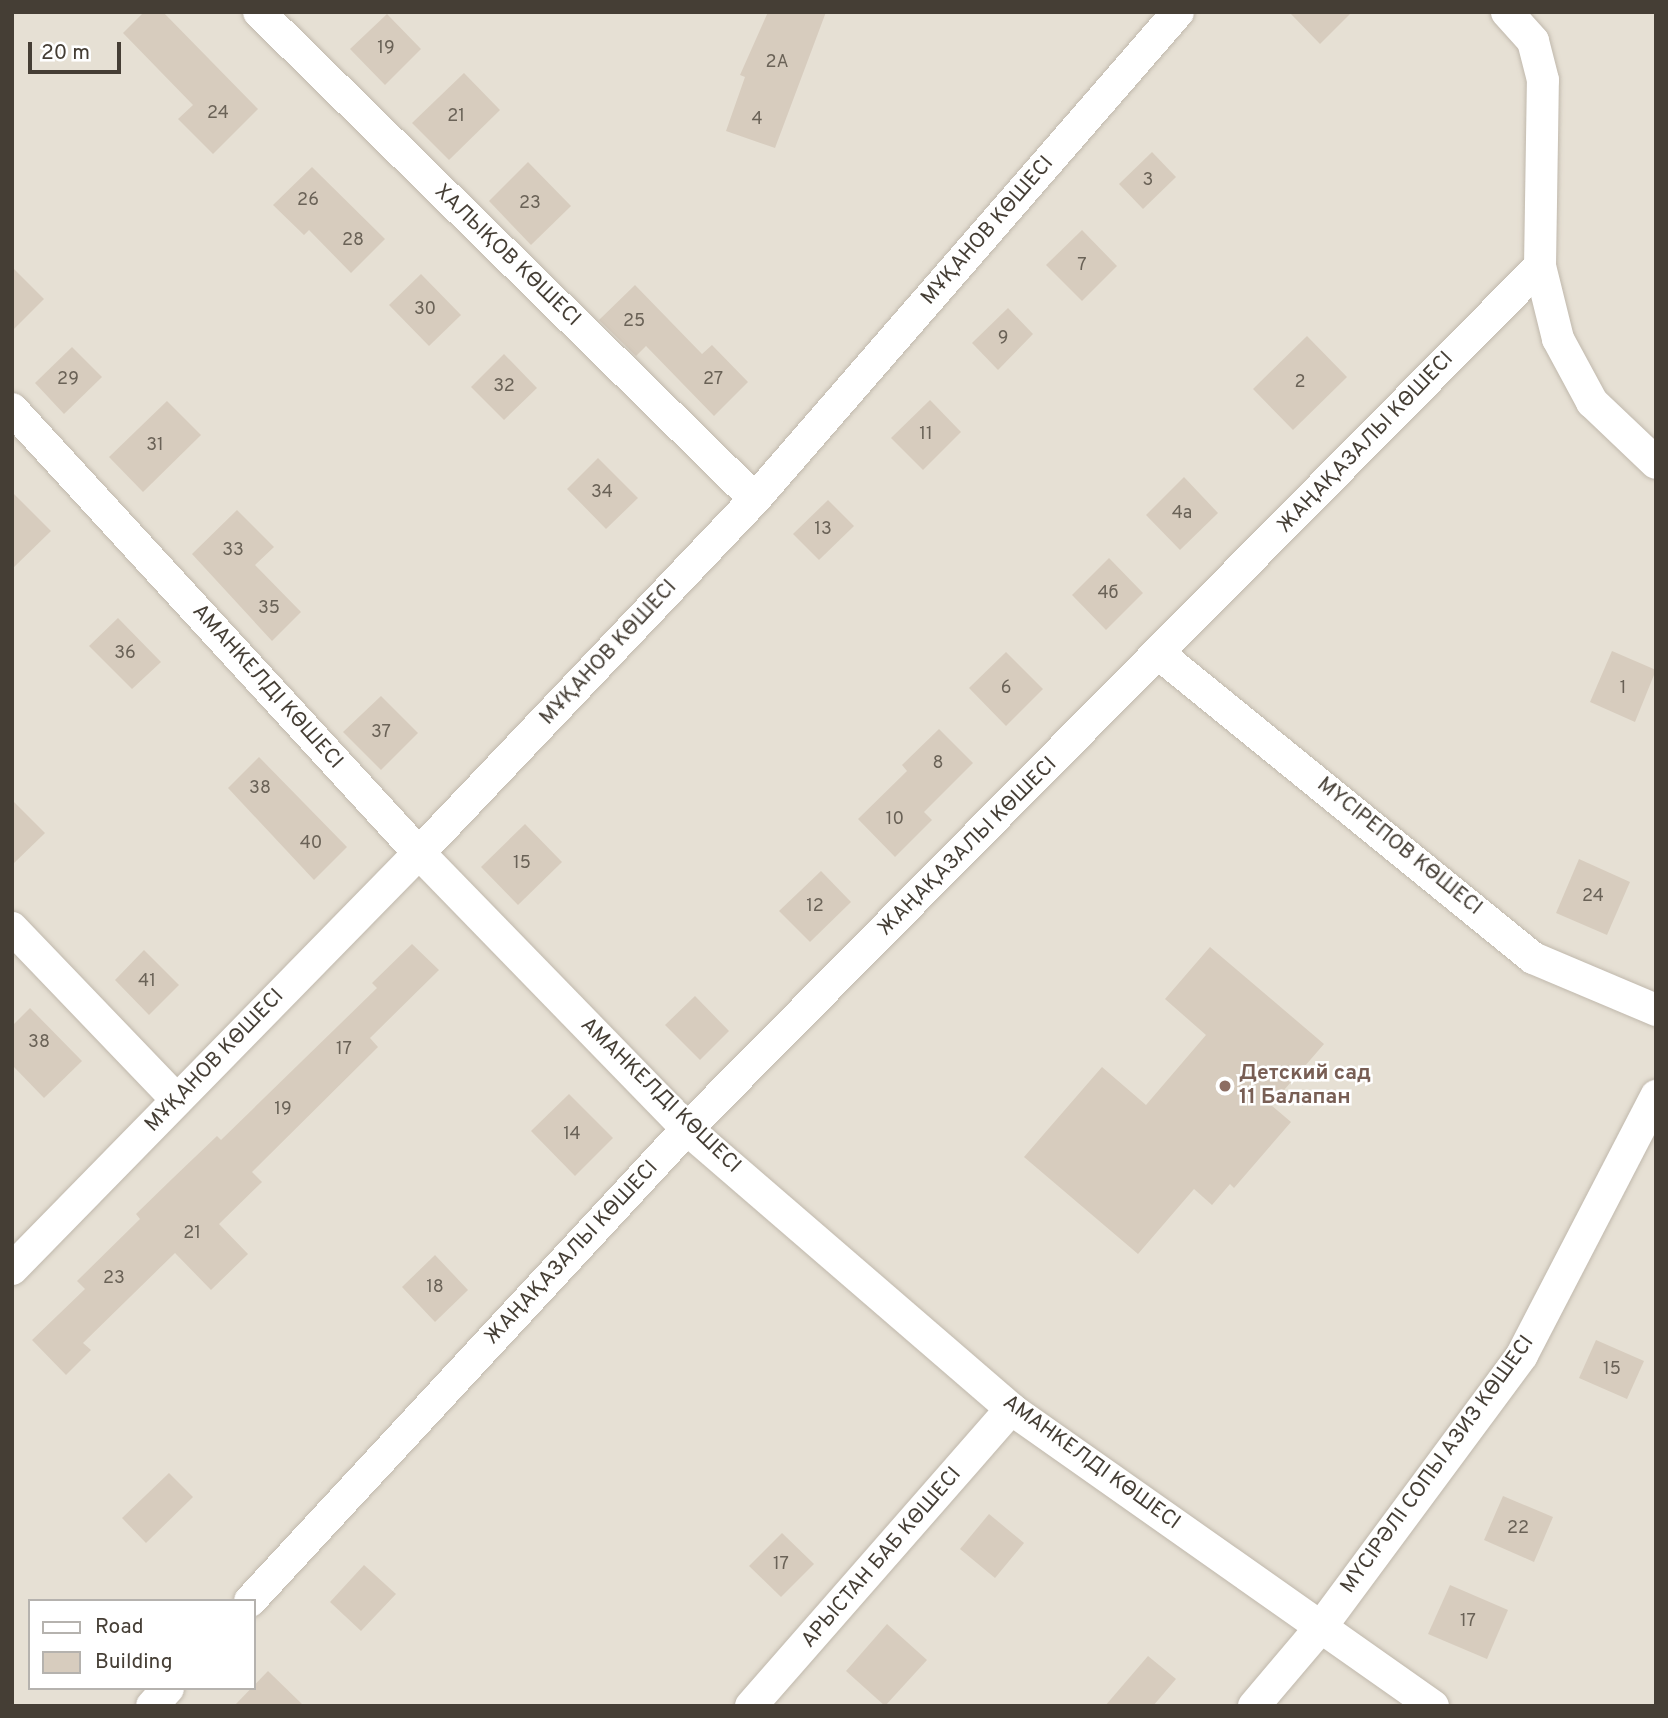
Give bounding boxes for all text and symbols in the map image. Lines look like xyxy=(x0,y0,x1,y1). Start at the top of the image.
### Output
scale bar xyxy=(32,28,124,72)
house number: 19 xyxy=(377,38,395,60)
text: 20 m xyxy=(41,40,90,67)
house number: 2А xyxy=(765,52,789,74)
house number: 24 xyxy=(207,103,229,125)
house number: 21 xyxy=(447,106,465,128)
house number: 4 xyxy=(751,109,763,131)
street label: МҰҚАНОВ КӨШЕСІ xyxy=(916,151,1060,311)
house number: 3 xyxy=(1143,170,1153,192)
street label: ХАЛЫҚОВ КӨШЕСІ xyxy=(429,180,585,332)
house number: 26 xyxy=(297,190,319,212)
house number: 23 xyxy=(519,193,541,215)
house number: 28 xyxy=(342,230,364,252)
house number: 7 xyxy=(1077,255,1087,277)
house number: 30 xyxy=(414,299,436,321)
house number: 25 xyxy=(623,311,645,333)
house number: 9 xyxy=(998,328,1008,350)
street label: ЖАҢАҚАЗАЛЫ КӨШЕСІ xyxy=(1273,347,1459,539)
house number: 29 xyxy=(57,369,79,391)
house number: 27 xyxy=(703,369,723,391)
house number: 2 xyxy=(1294,372,1306,394)
house number: 32 xyxy=(493,376,515,398)
house number: 11 xyxy=(919,424,933,446)
house number: 31 xyxy=(146,435,164,457)
house number: 34 xyxy=(591,482,613,504)
house number: 4а xyxy=(1172,503,1192,525)
house number: 13 xyxy=(814,519,832,541)
house number: 33 xyxy=(222,540,244,562)
street label: МҰҚАНОВ КӨШЕСІ xyxy=(535,575,683,731)
house number: 4б xyxy=(1097,583,1119,605)
house number: 35 xyxy=(258,598,280,620)
street label: АМАНКЕЛДІ КӨШЕСІ xyxy=(186,599,348,775)
house number: 36 xyxy=(114,643,136,665)
house number: 6 xyxy=(1001,678,1011,700)
house number: 1 xyxy=(1620,678,1626,700)
house number: 37 xyxy=(371,722,391,744)
street label: ЖАҢАҚАЗАЛЫ КӨШЕСІ xyxy=(873,752,1063,942)
house number: 8 xyxy=(933,753,943,775)
street label: МҮСІРЕПОВ КӨШЕСІ xyxy=(1311,773,1487,921)
house number: 38 xyxy=(249,778,271,800)
house number: 10 xyxy=(886,809,904,831)
house number: 40 xyxy=(300,833,322,855)
house number: 15 xyxy=(513,853,531,875)
house number: 24 xyxy=(1582,886,1604,908)
house number: 12 xyxy=(806,896,824,918)
house number: 41 xyxy=(138,971,156,993)
street label: МҰҚАНОВ КӨШЕСІ xyxy=(140,984,290,1138)
street label: АМАНКЕЛДІ КӨШЕСІ xyxy=(575,1013,745,1179)
house number: 38 xyxy=(28,1032,50,1054)
house number: 17 xyxy=(336,1039,352,1061)
place label: Детский сад 11 Балапан xyxy=(1239,1061,1371,1111)
marker: Детский сад 11 Балапан xyxy=(1217,1078,1233,1094)
house number: 19 xyxy=(274,1099,292,1121)
house number: 14 xyxy=(563,1124,581,1146)
street label: ЖАҢАҚАЗАЛЫ КӨШЕСІ xyxy=(480,1156,664,1350)
house number: 21 xyxy=(183,1223,201,1245)
house number: 23 xyxy=(103,1268,125,1290)
house number: 18 xyxy=(426,1277,444,1299)
street label: МҮСІРӘЛІ СОПЫ АЗИЗ КӨШЕСІ xyxy=(1336,1331,1540,1599)
house number: 15 xyxy=(1603,1359,1621,1381)
street label: АМАНКЕЛДІ КӨШЕСІ xyxy=(997,1390,1185,1536)
street label: АРЫСТАН БАБ КӨШЕСІ xyxy=(797,1463,967,1653)
house number: 22 xyxy=(1507,1518,1529,1540)
house number: 17 xyxy=(773,1554,789,1576)
legend xyxy=(28,1599,256,1690)
house number: 17 xyxy=(1460,1611,1476,1633)
text: Road xyxy=(95,1614,144,1641)
text: Building xyxy=(95,1649,173,1676)

